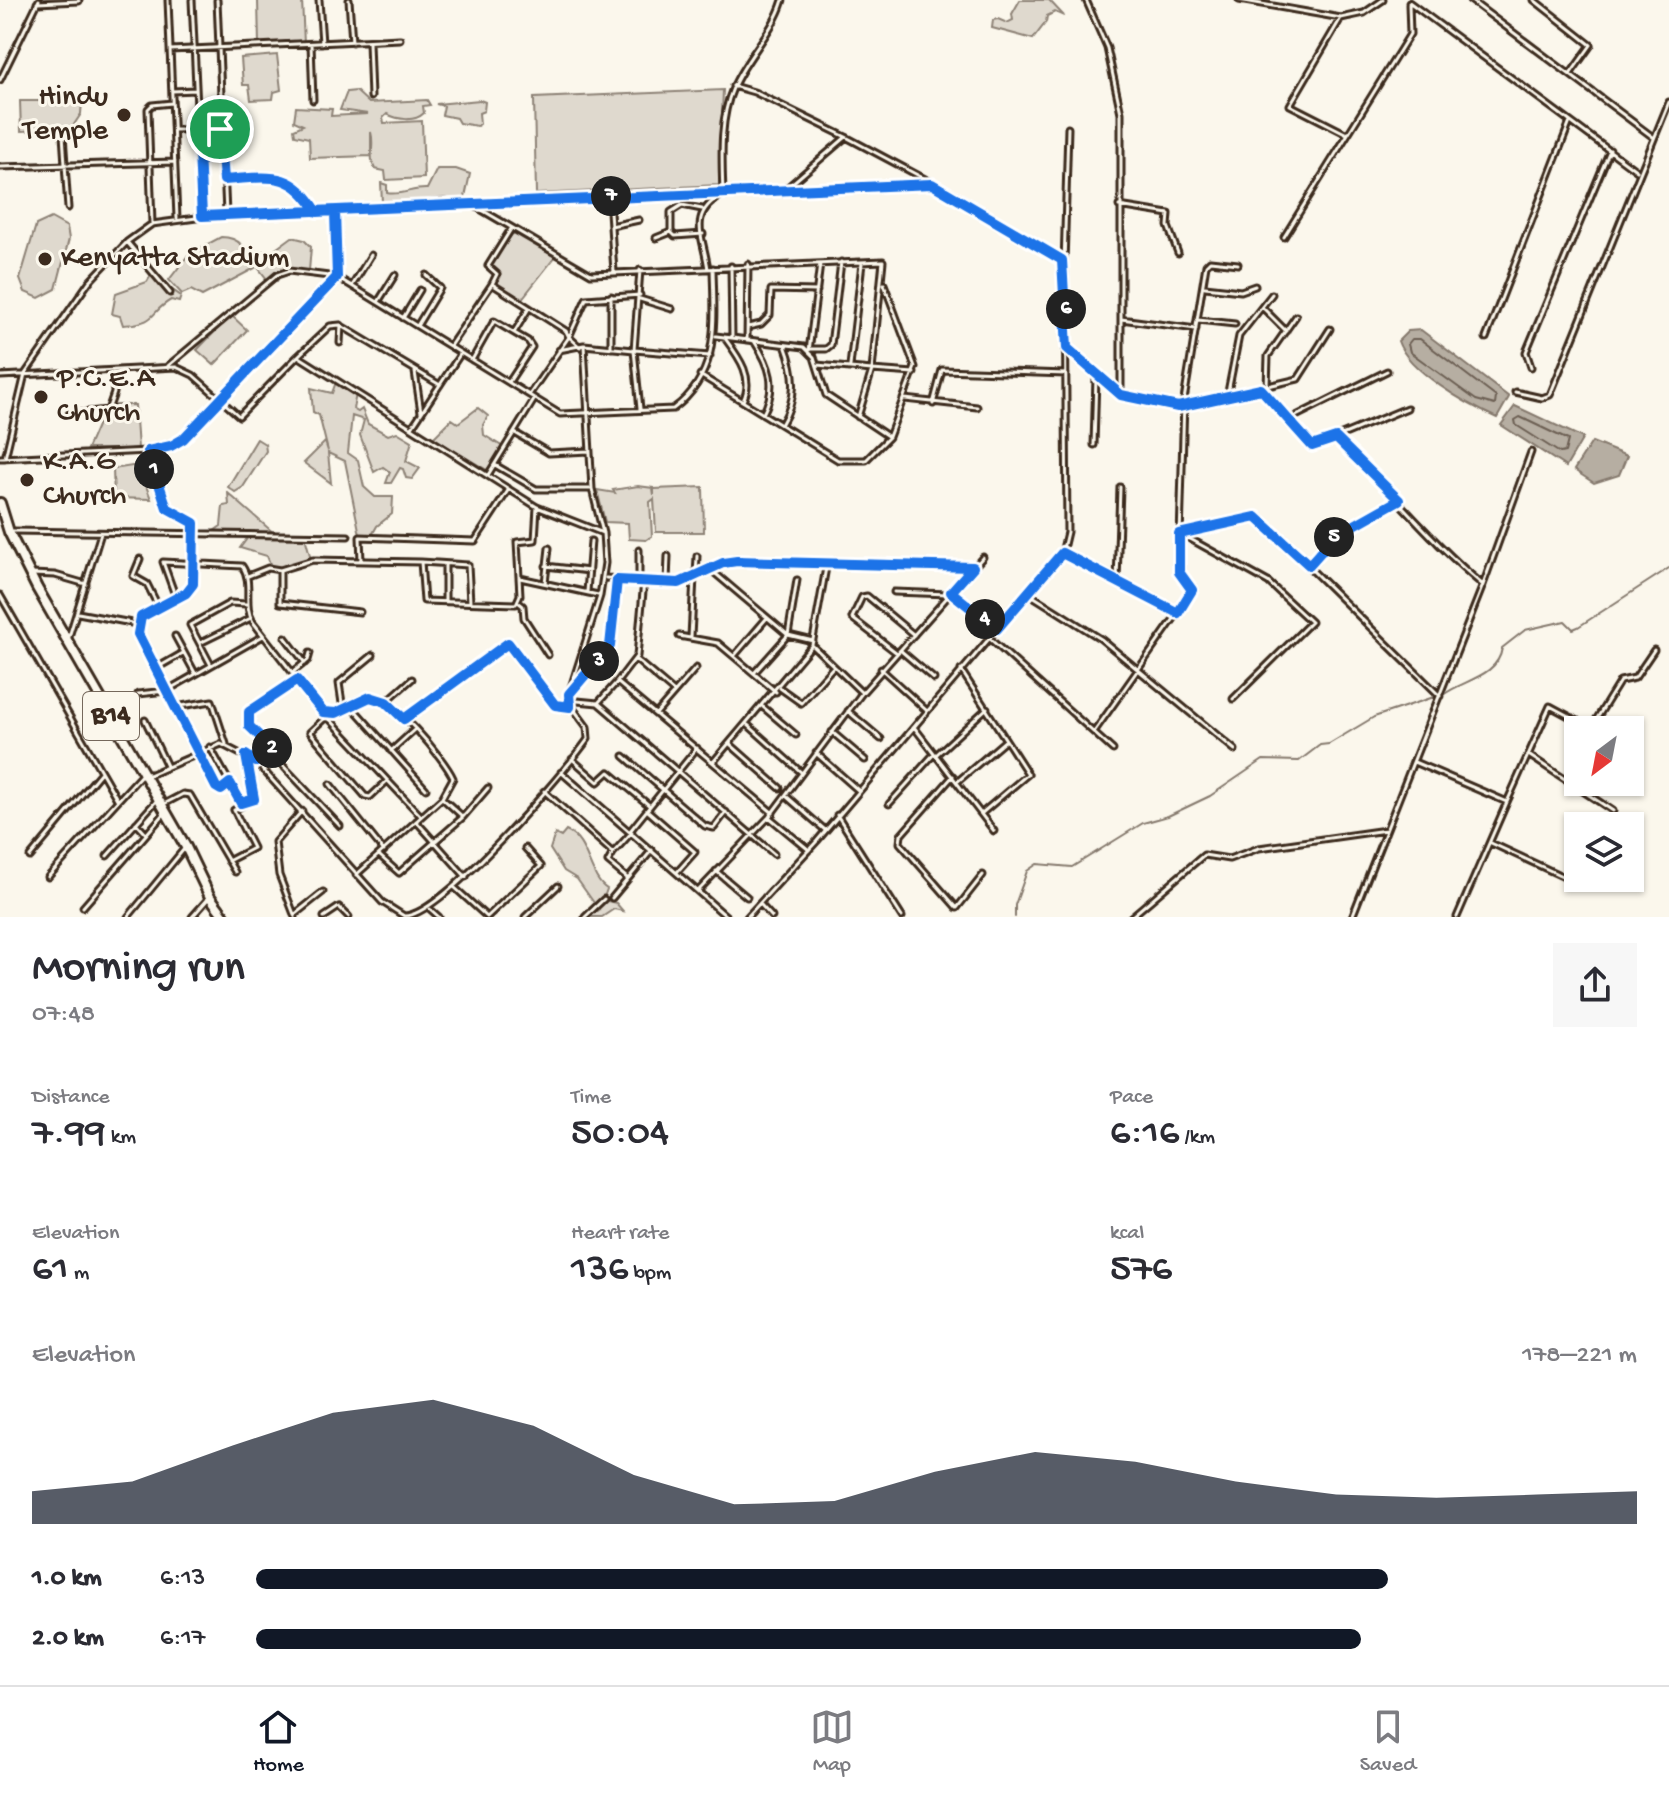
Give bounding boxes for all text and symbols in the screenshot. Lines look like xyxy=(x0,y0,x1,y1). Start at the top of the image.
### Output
place label: Hindu Temple xyxy=(21,81,109,150)
pin xyxy=(186,95,254,163)
marker: Hindu Temple xyxy=(115,106,133,124)
icon: arrive xyxy=(198,107,242,151)
pin: 7 xyxy=(591,176,631,216)
text: 7 xyxy=(605,183,617,209)
place label: Kenyatta Stadium xyxy=(61,242,289,277)
marker: Kenyatta Stadium xyxy=(36,250,54,268)
pin: 6 xyxy=(1046,289,1086,329)
text: 6 xyxy=(1060,296,1072,322)
place label: P.C.E.A Church xyxy=(56,363,156,432)
marker: P.C.E.A Church xyxy=(32,388,50,406)
place label: K.A.G Church xyxy=(43,446,126,515)
pin: 1 xyxy=(134,449,174,489)
text: 1 xyxy=(150,456,158,482)
marker: K.A.G Church xyxy=(18,471,36,489)
pin: 5 xyxy=(1314,517,1354,557)
text: 5 xyxy=(1328,524,1340,550)
pin: 4 xyxy=(965,599,1005,639)
text: 4 xyxy=(980,606,990,632)
pin: 3 xyxy=(579,641,619,681)
text: 3 xyxy=(593,648,605,674)
road number: B14 xyxy=(83,692,139,740)
north arrow xyxy=(1564,716,1644,796)
map controls xyxy=(1564,716,1644,892)
pin: 2 xyxy=(252,728,292,768)
text: 2 xyxy=(267,735,277,761)
button: layers xyxy=(1564,812,1644,892)
button: share xyxy=(1553,943,1637,1027)
text: Morning run xyxy=(32,944,245,996)
text: 07:48 xyxy=(32,1000,95,1031)
text: Distance xyxy=(32,1085,110,1111)
text: Time xyxy=(571,1085,611,1111)
text: Pace xyxy=(1110,1085,1153,1111)
text: 7.99 xyxy=(32,1111,105,1158)
text: 50:04 xyxy=(571,1111,669,1158)
text: 6:16 xyxy=(1110,1111,1179,1158)
text: km xyxy=(105,1125,136,1151)
text: /km xyxy=(1179,1125,1215,1151)
text: Elevation xyxy=(32,1221,119,1247)
text: Heart rate xyxy=(571,1221,669,1247)
text: kcal xyxy=(1110,1221,1144,1247)
text: 61 xyxy=(32,1247,68,1294)
text: 136 xyxy=(571,1247,628,1294)
text: 576 xyxy=(1110,1247,1172,1294)
text: m xyxy=(68,1261,89,1287)
text: bpm xyxy=(628,1261,671,1287)
text: Elevation xyxy=(32,1341,135,1372)
text: 178–221 m xyxy=(1522,1341,1637,1372)
text: 1.0 km xyxy=(32,1564,102,1595)
text: 6:13 xyxy=(160,1564,205,1595)
text: 2.0 km xyxy=(32,1624,104,1655)
text: 6:17 xyxy=(160,1624,205,1655)
tab: Home xyxy=(253,1705,304,1779)
tab: Map xyxy=(810,1705,854,1779)
tab: Saved xyxy=(1360,1705,1416,1779)

